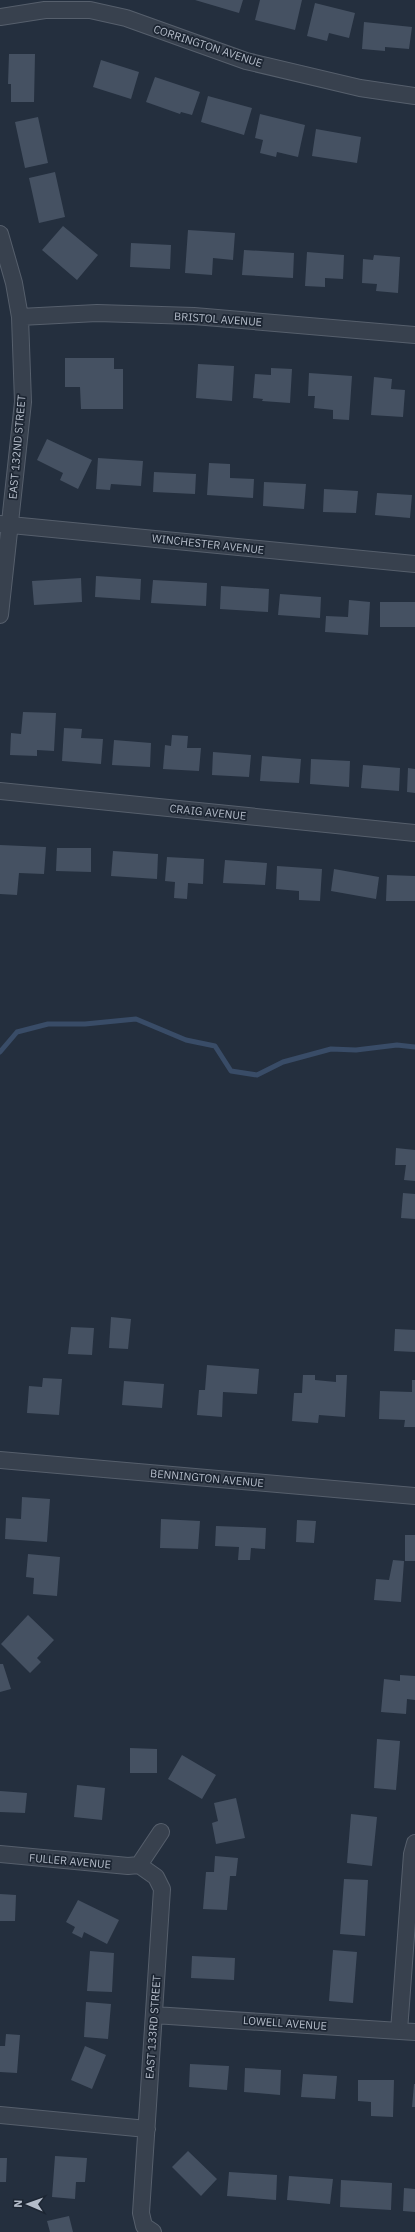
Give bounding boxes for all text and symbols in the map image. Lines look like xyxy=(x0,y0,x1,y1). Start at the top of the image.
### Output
street label: CORRINGTON AVENUE xyxy=(152,22,264,70)
street label: BRISTOL AVENUE xyxy=(174,309,262,329)
street label: EAST 132ND STREET xyxy=(5,393,29,500)
street label: WINCHESTER AVENUE xyxy=(151,531,265,557)
street label: CRAIG AVENUE xyxy=(169,801,247,823)
street label: BENNINGTON AVENUE xyxy=(150,1466,264,1490)
street label: FULLER AVENUE xyxy=(29,1850,111,1872)
street label: EAST 133RD STREET xyxy=(142,1974,164,2079)
street label: LOWELL AVENUE xyxy=(243,2013,327,2033)
north arrow xyxy=(8,2184,48,2224)
text: N xyxy=(11,2199,25,2208)

